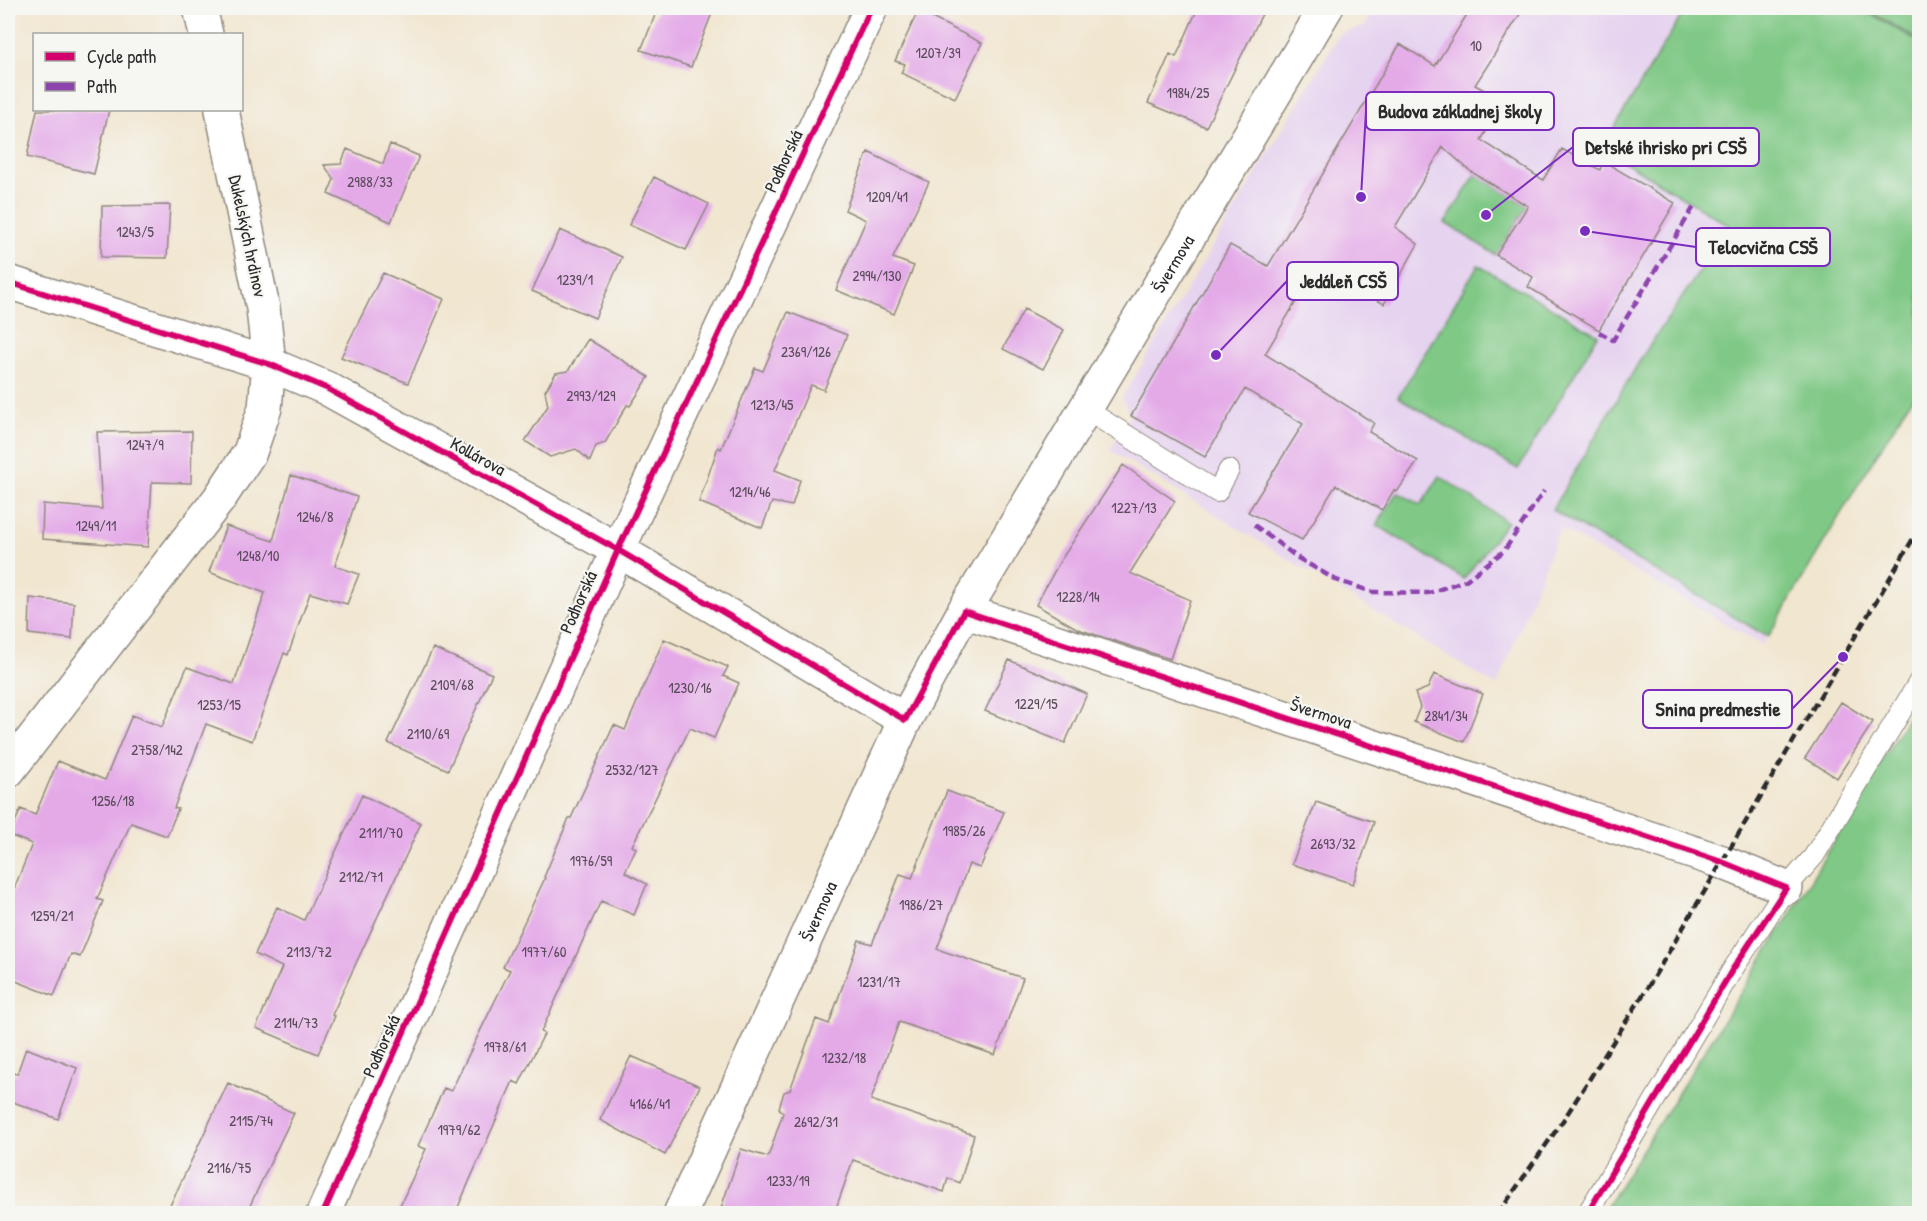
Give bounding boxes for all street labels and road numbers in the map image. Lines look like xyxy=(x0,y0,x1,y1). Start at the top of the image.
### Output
street label: Podhorská xyxy=(758,126,808,196)
street label: Dukelských hrdinov xyxy=(223,173,273,299)
street label: Švermova xyxy=(1146,230,1200,297)
street label: Kollárova xyxy=(446,431,510,481)
street label: Podhorská xyxy=(553,567,603,637)
street label: Švermova xyxy=(1287,691,1355,735)
street label: Švermova xyxy=(794,877,843,945)
street label: Podhorská xyxy=(356,1011,406,1081)

